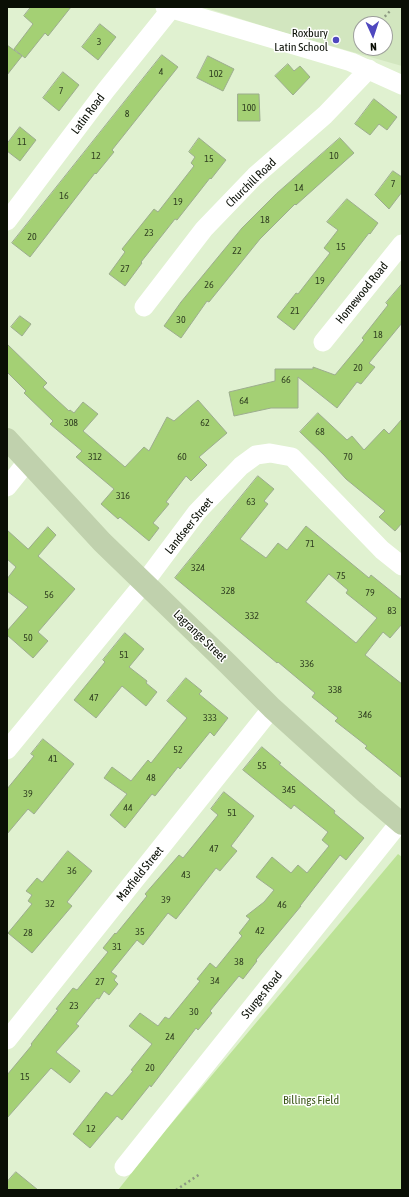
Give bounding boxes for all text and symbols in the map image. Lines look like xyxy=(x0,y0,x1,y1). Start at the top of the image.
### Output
north arrow xyxy=(353,16,393,56)
place label: Roxbury Latin School xyxy=(274,26,328,54)
marker: Roxbury Latin School xyxy=(331,35,341,45)
house number: 3 xyxy=(97,36,101,48)
text: N xyxy=(370,41,377,53)
house number: 4 xyxy=(159,66,163,78)
house number: 102 xyxy=(209,68,223,80)
house number: 7 xyxy=(59,85,63,97)
street label: Latin Road xyxy=(68,91,108,137)
house number: 100 xyxy=(242,102,256,114)
house number: 8 xyxy=(125,108,129,120)
house number: 11 xyxy=(17,136,27,148)
house number: 12 xyxy=(91,150,101,162)
house number: 10 xyxy=(329,150,339,162)
house number: 15 xyxy=(204,153,214,165)
street label: Churchill Road xyxy=(223,155,279,211)
house number: 7 xyxy=(391,178,395,190)
house number: 14 xyxy=(294,182,304,194)
house number: 16 xyxy=(59,190,69,202)
house number: 19 xyxy=(173,196,183,208)
house number: 18 xyxy=(260,214,270,226)
house number: 23 xyxy=(144,227,154,239)
house number: 20 xyxy=(27,231,37,243)
house number: 15 xyxy=(336,241,346,253)
house number: 22 xyxy=(232,245,242,257)
street label: Homewood Road xyxy=(333,259,391,327)
house number: 27 xyxy=(120,263,130,275)
house number: 19 xyxy=(315,275,325,287)
house number: 26 xyxy=(204,279,214,291)
house number: 21 xyxy=(290,305,300,317)
house number: 30 xyxy=(176,314,186,326)
house number: 18 xyxy=(373,329,383,341)
house number: 20 xyxy=(353,362,363,374)
house number: 66 xyxy=(281,374,291,386)
house number: 64 xyxy=(239,395,249,407)
house number: 308 xyxy=(64,417,78,429)
house number: 62 xyxy=(200,417,210,429)
house number: 68 xyxy=(315,426,325,438)
house number: 312 xyxy=(88,451,102,463)
house number: 60 xyxy=(177,451,187,463)
house number: 70 xyxy=(343,451,353,463)
house number: 316 xyxy=(116,490,130,502)
street label: Landseer Street xyxy=(162,495,216,557)
house number: 63 xyxy=(246,496,256,508)
house number: 71 xyxy=(305,538,315,550)
house number: 324 xyxy=(191,562,205,574)
house number: 75 xyxy=(336,570,346,582)
house number: 328 xyxy=(221,585,235,597)
house number: 79 xyxy=(365,587,375,599)
house number: 56 xyxy=(44,589,54,601)
house number: 83 xyxy=(387,605,397,617)
street label: Lagrange Street xyxy=(170,607,230,665)
house number: 332 xyxy=(245,610,259,622)
house number: 50 xyxy=(23,632,33,644)
house number: 51 xyxy=(119,649,129,661)
house number: 336 xyxy=(300,658,314,670)
house number: 338 xyxy=(328,684,342,696)
house number: 47 xyxy=(89,692,99,704)
house number: 346 xyxy=(358,709,372,721)
house number: 333 xyxy=(203,712,217,724)
house number: 52 xyxy=(173,744,183,756)
house number: 41 xyxy=(48,753,58,765)
house number: 55 xyxy=(257,760,267,772)
house number: 48 xyxy=(146,772,156,784)
house number: 345 xyxy=(282,784,296,796)
house number: 39 xyxy=(23,788,33,800)
house number: 44 xyxy=(123,802,133,814)
house number: 51 xyxy=(227,807,237,819)
house number: 47 xyxy=(209,843,219,855)
street label: Maxfield Street xyxy=(113,844,167,904)
house number: 36 xyxy=(67,865,77,877)
house number: 43 xyxy=(181,869,191,881)
house number: 39 xyxy=(161,894,171,906)
house number: 32 xyxy=(45,898,55,910)
house number: 46 xyxy=(277,899,287,911)
house number: 42 xyxy=(255,925,265,937)
house number: 35 xyxy=(135,926,145,938)
house number: 28 xyxy=(23,927,33,939)
house number: 31 xyxy=(112,941,122,953)
house number: 38 xyxy=(234,956,244,968)
street label: Sturges Road xyxy=(239,968,285,1022)
house number: 34 xyxy=(210,975,220,987)
house number: 27 xyxy=(95,976,105,988)
house number: 23 xyxy=(69,1000,79,1012)
house number: 30 xyxy=(189,1006,199,1018)
house number: 24 xyxy=(165,1031,175,1043)
house number: 20 xyxy=(145,1062,155,1074)
house number: 15 xyxy=(20,1071,30,1083)
park label: Billings Field xyxy=(283,1093,339,1107)
house number: 12 xyxy=(86,1123,96,1135)

